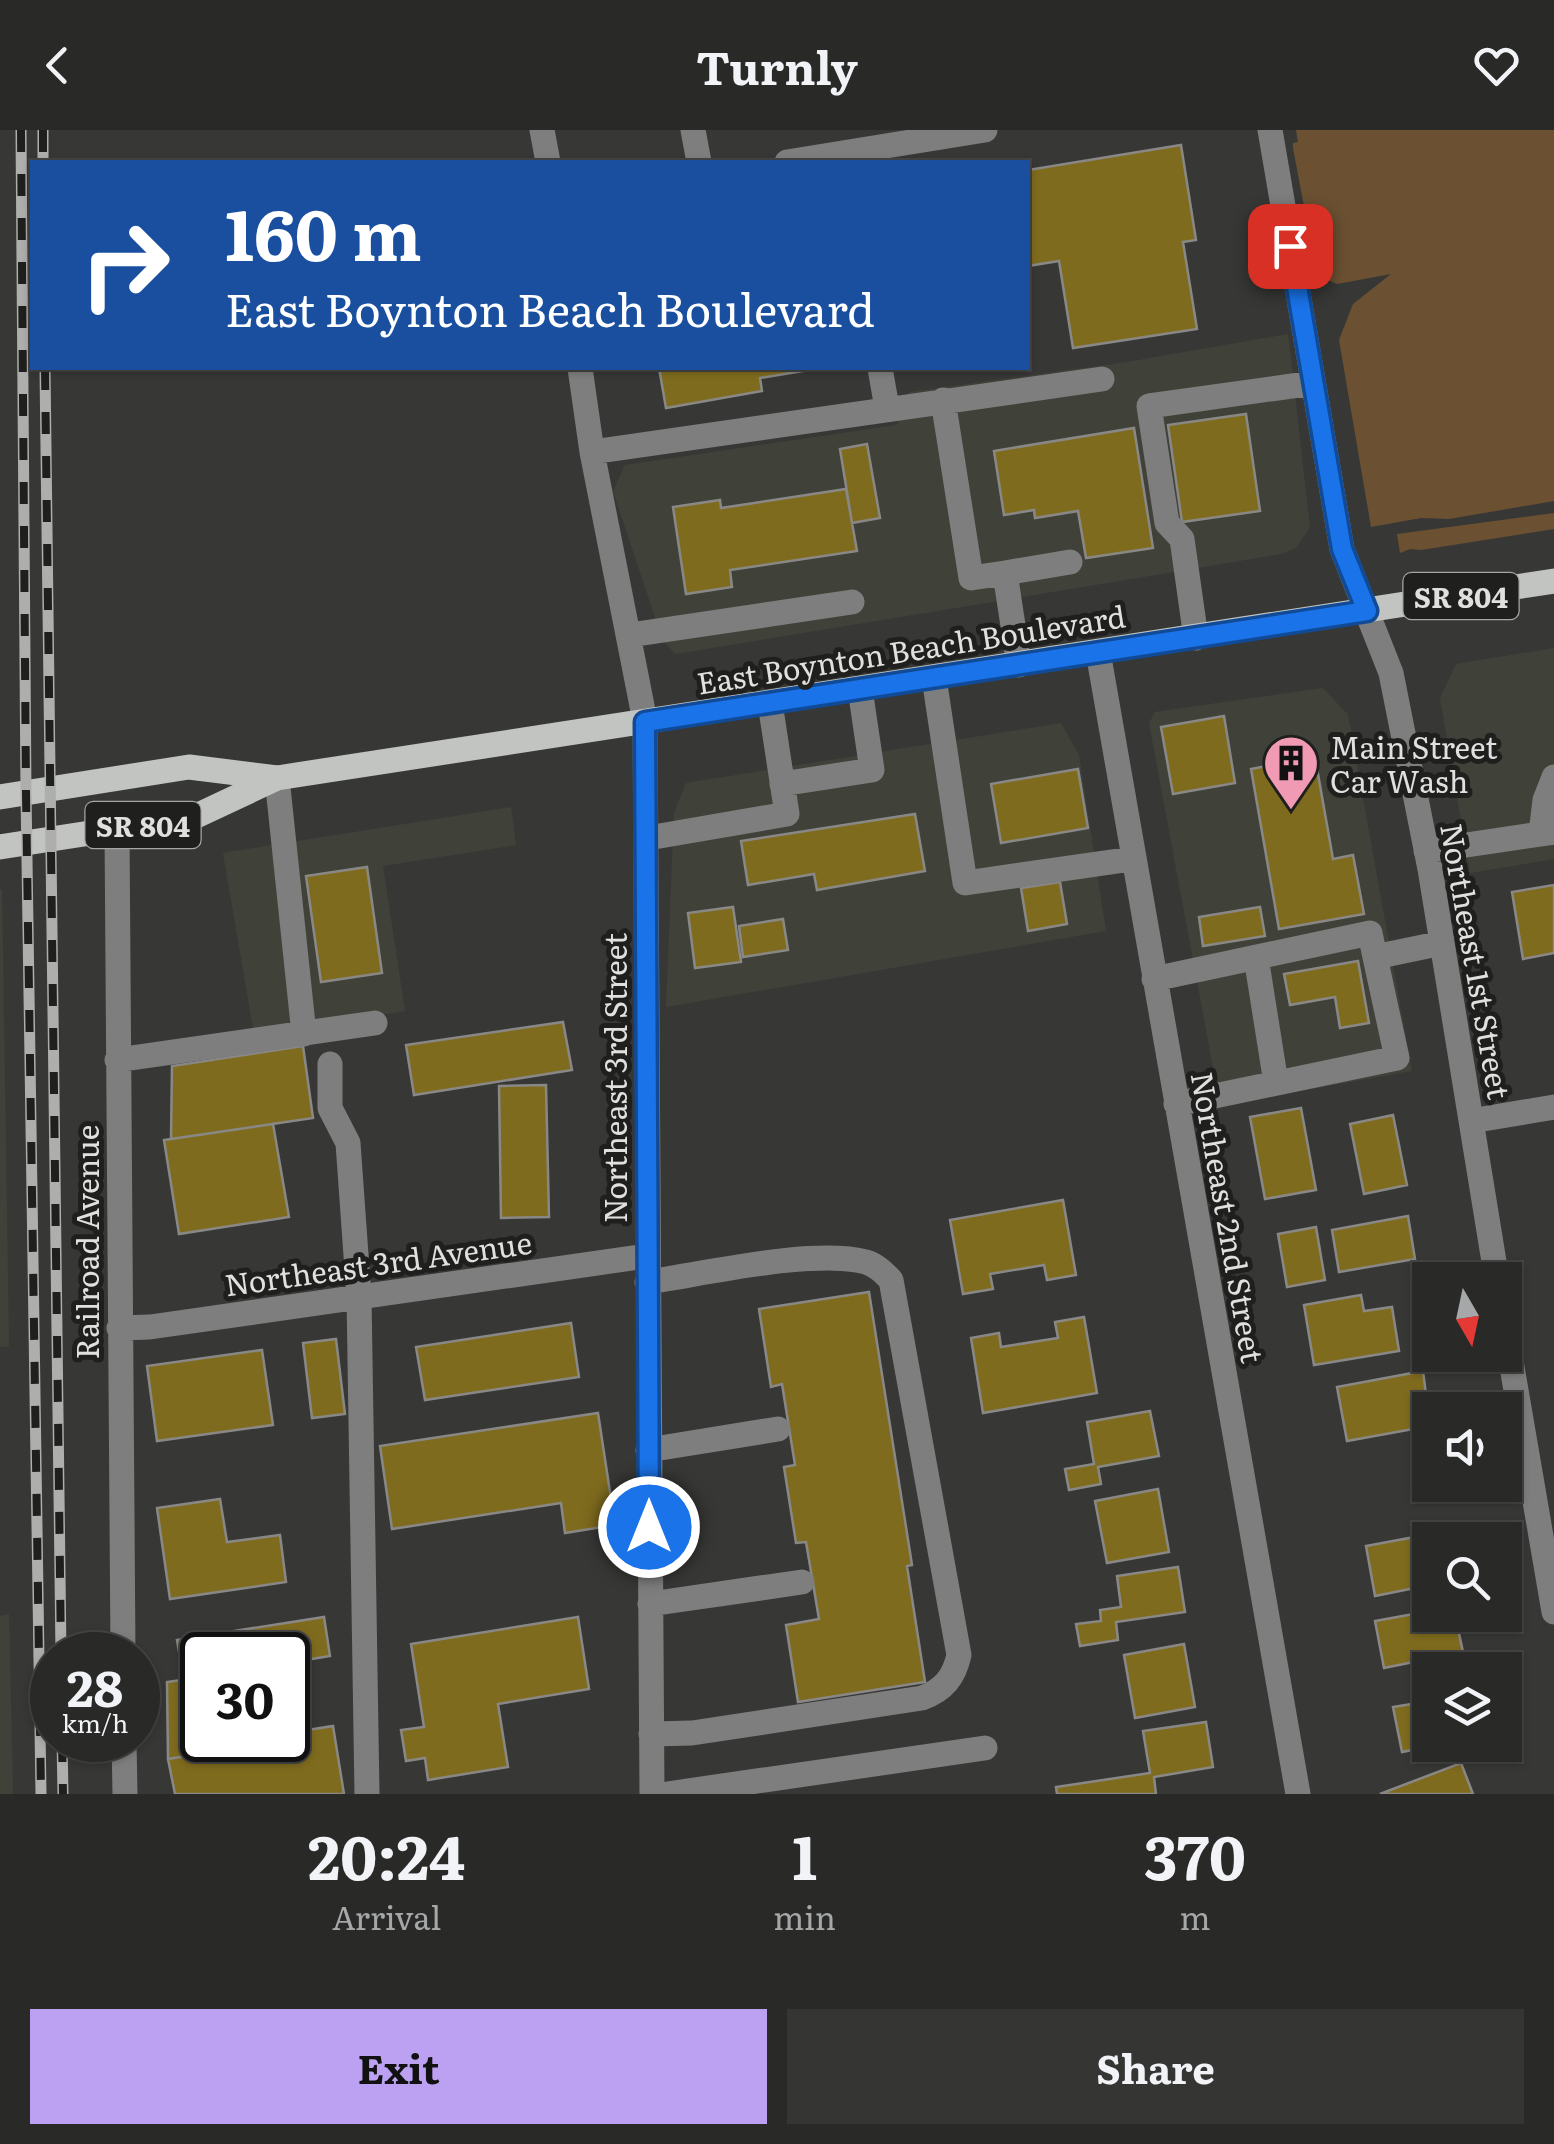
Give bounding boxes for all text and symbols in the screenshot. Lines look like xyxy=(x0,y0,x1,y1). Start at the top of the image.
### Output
text: Turnly xyxy=(696,32,858,99)
icon: back xyxy=(30,38,85,93)
icon: heart xyxy=(1469,38,1524,93)
text: 160 m xyxy=(225,179,422,283)
icon: right xyxy=(60,200,190,330)
pin xyxy=(1248,204,1333,289)
icon: arrive xyxy=(1263,219,1318,274)
text: East Boynton Beach Boulevard xyxy=(225,274,875,341)
road number: SR 804 xyxy=(1404,573,1518,619)
street label: East Boynton Beach Boulevard xyxy=(694,592,1128,704)
place label: Main Street Car Wash xyxy=(1330,724,1497,802)
building icon: Main Street Car Wash xyxy=(1261,733,1321,812)
road number: SR 804 xyxy=(86,802,200,848)
street label: Northeast 1st Street xyxy=(1431,820,1523,1102)
street label: Northeast 3rd Street xyxy=(592,933,636,1223)
street label: Northeast 2nd Street xyxy=(1182,1068,1276,1366)
street label: Railroad Avenue xyxy=(64,1125,108,1359)
street label: Northeast 3rd Avenue xyxy=(222,1219,534,1305)
north arrow xyxy=(1412,1262,1522,1372)
map controls xyxy=(1412,1262,1522,1762)
button: sound xyxy=(1412,1392,1522,1502)
position arrow xyxy=(597,1475,701,1579)
button: search xyxy=(1412,1522,1522,1632)
speed limit sign: 30 xyxy=(180,1632,310,1762)
text: 28 xyxy=(67,1648,123,1722)
button: layers xyxy=(1412,1652,1522,1762)
text: km/h xyxy=(62,1704,128,1741)
text: 20:24 xyxy=(308,1809,465,1898)
text: 1 xyxy=(792,1809,817,1898)
text: 370 xyxy=(1144,1809,1246,1898)
text: Arrival xyxy=(332,1892,441,1940)
text: min xyxy=(773,1892,836,1940)
text: m xyxy=(1180,1892,1211,1940)
button: Exit xyxy=(30,2009,767,2124)
button: Share xyxy=(787,2009,1524,2124)

